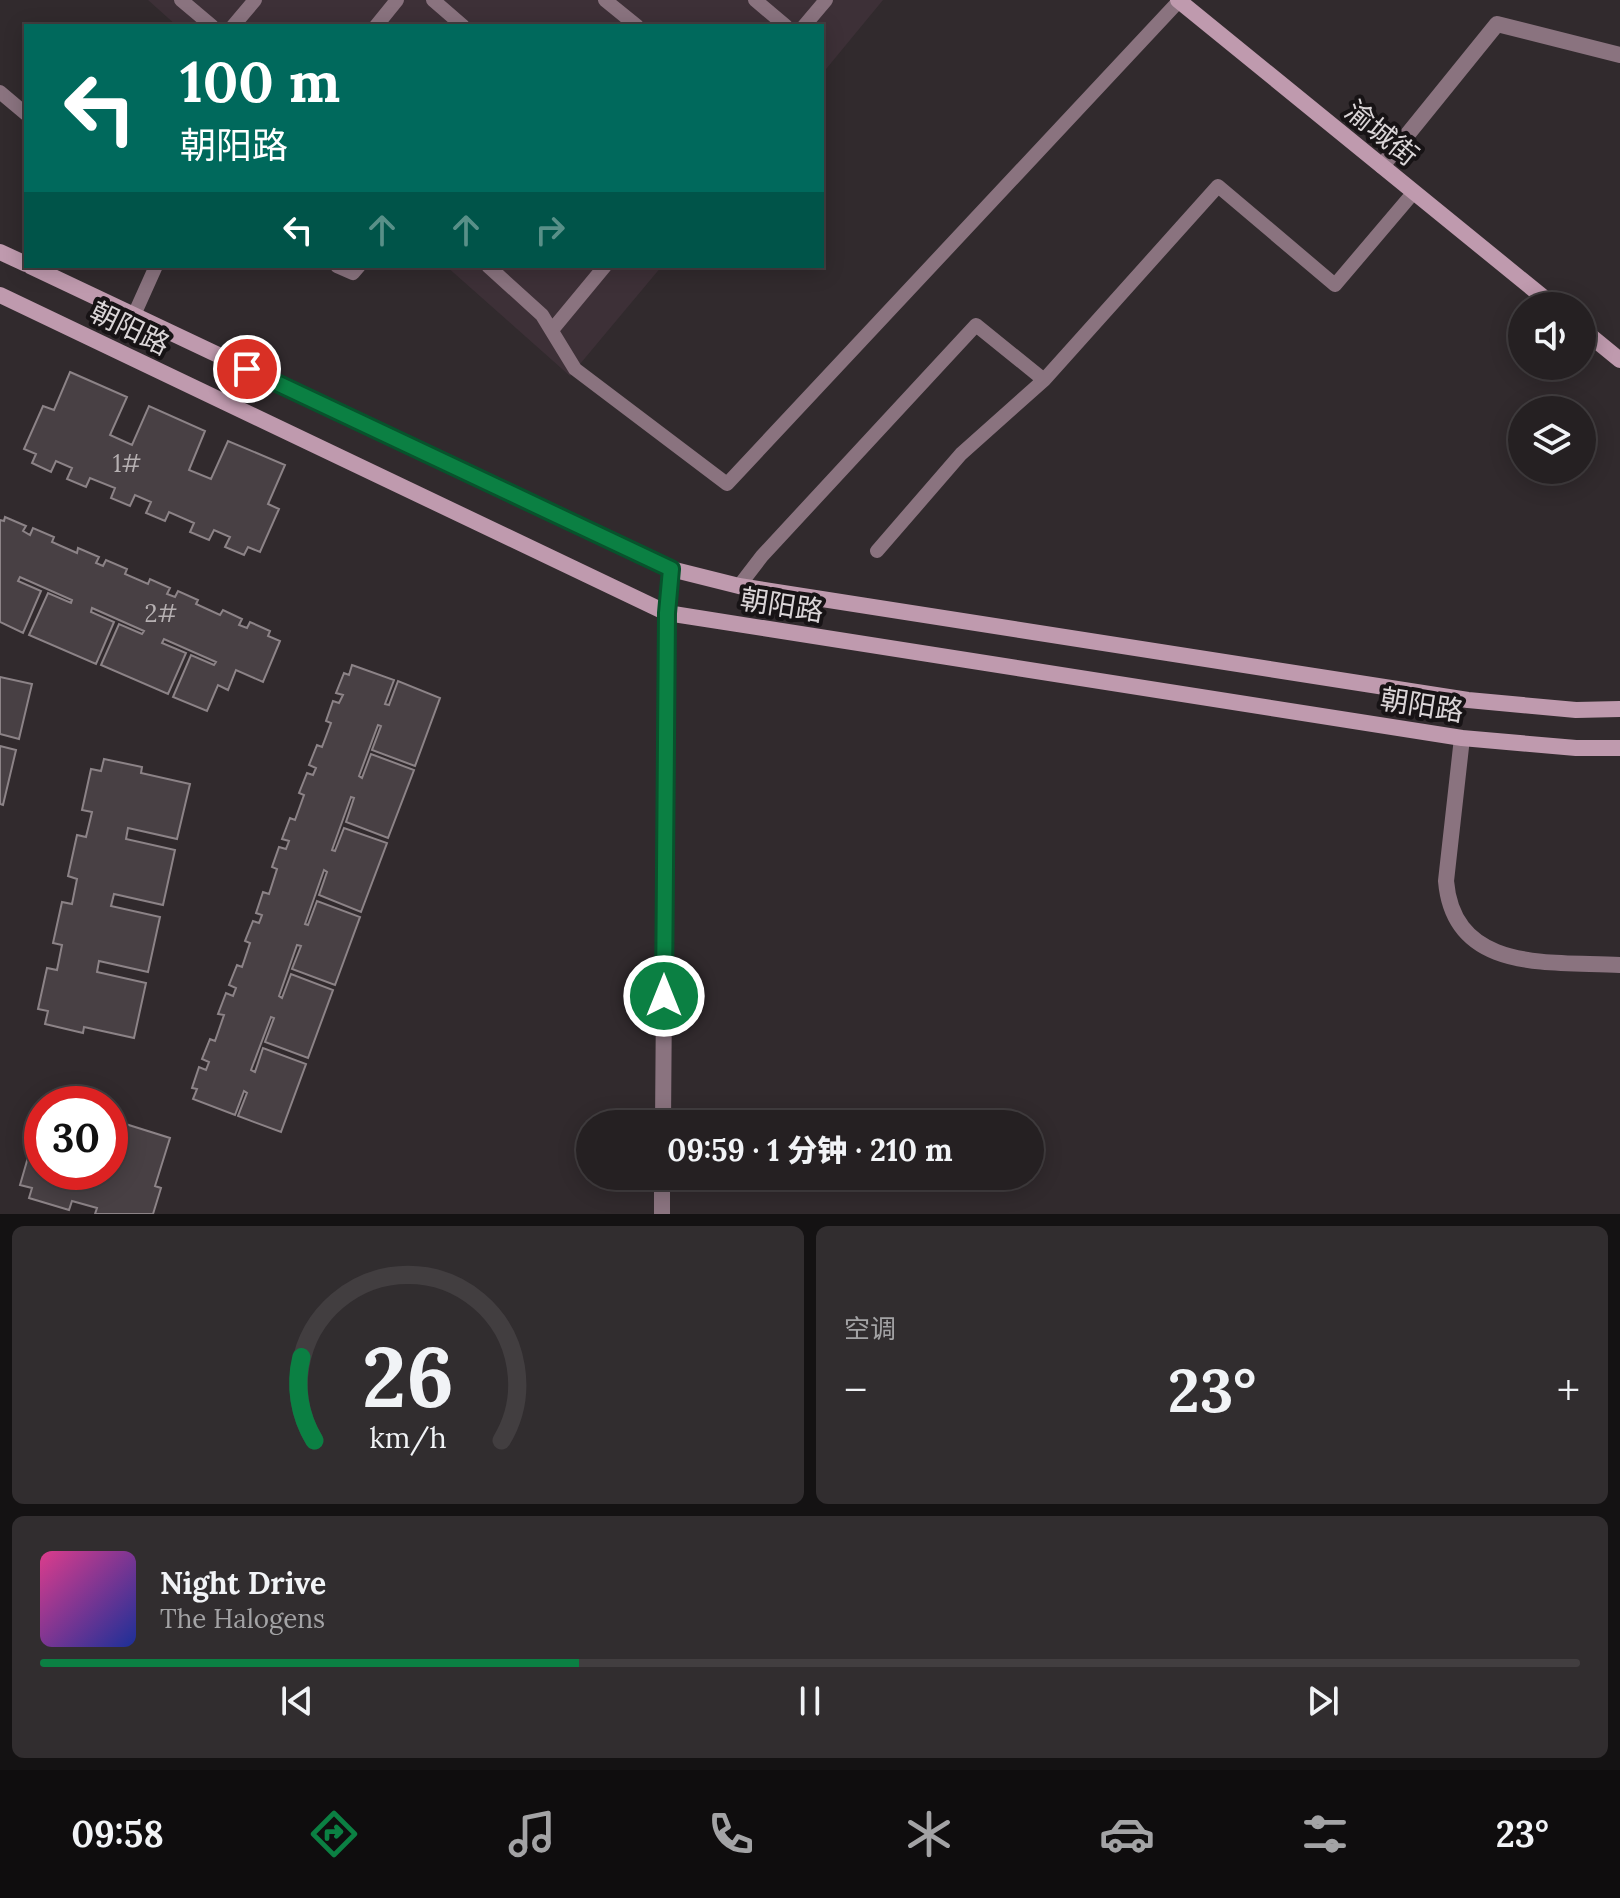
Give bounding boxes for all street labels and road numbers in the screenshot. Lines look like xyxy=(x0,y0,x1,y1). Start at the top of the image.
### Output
street label: 渝城街 xyxy=(1338,93,1426,173)
street label: 朝阳路 xyxy=(84,293,176,363)
street label: 朝阳路 xyxy=(738,581,826,629)
street label: 朝阳路 xyxy=(1378,681,1466,729)

